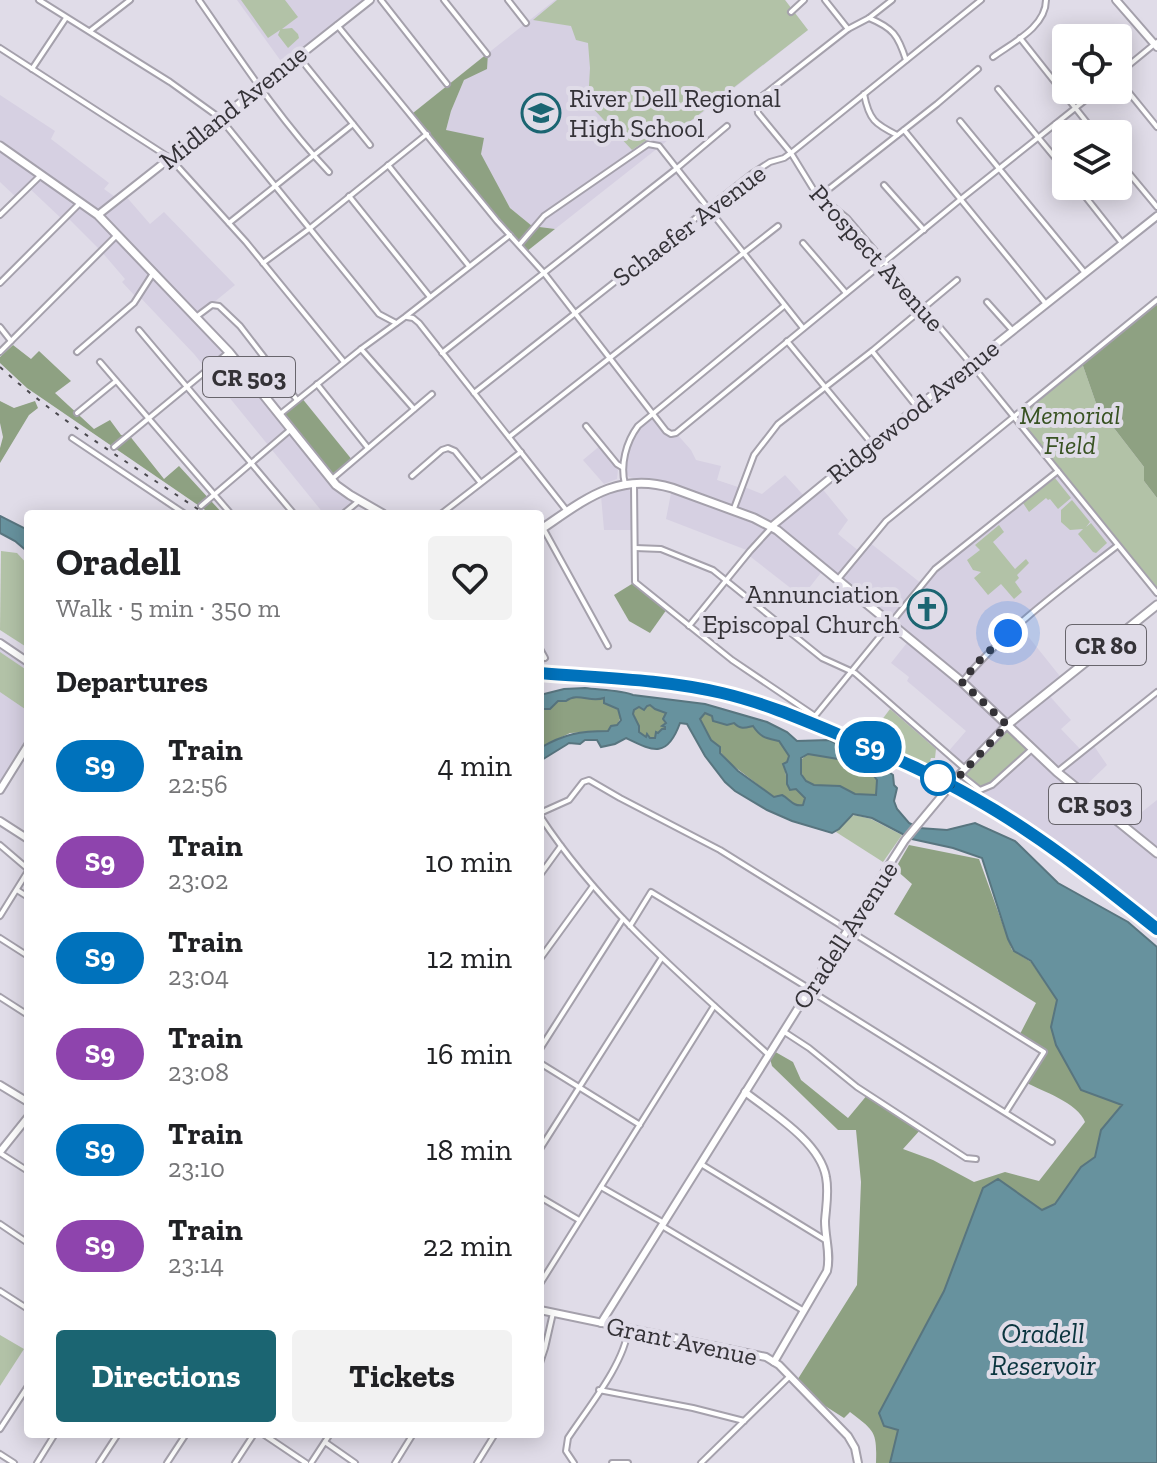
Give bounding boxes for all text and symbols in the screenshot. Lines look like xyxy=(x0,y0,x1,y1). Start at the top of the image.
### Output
map controls xyxy=(1052,24,1132,200)
button: locate xyxy=(1052,24,1132,104)
street label: Midland Avenue xyxy=(153,38,313,176)
place label: River Dell Regional High School xyxy=(569,82,781,144)
school or university icon: River Dell Regional High School xyxy=(520,92,562,134)
button: layers xyxy=(1052,120,1132,200)
street label: Schaefer Avenue xyxy=(606,157,772,293)
street label: Prospect Avenue xyxy=(803,178,951,338)
street label: Ridgewood Avenue xyxy=(821,332,1005,490)
road number: CR 503 xyxy=(203,357,295,397)
park label: Memorial Field xyxy=(1020,399,1120,461)
button: heart xyxy=(428,536,512,620)
text: Oradell xyxy=(56,539,181,585)
place label: Annunciation Episcopal Church xyxy=(702,578,899,640)
church icon: Annunciation Episcopal Church xyxy=(906,588,948,630)
text: Walk · 5 min · 350 m xyxy=(56,592,280,624)
your location xyxy=(988,613,1028,653)
road number: CR 80 xyxy=(1066,625,1146,665)
text: Departures xyxy=(56,664,208,700)
line badge: S9 xyxy=(834,721,906,773)
text: S9 xyxy=(855,730,885,763)
text: Train xyxy=(168,732,243,768)
text: 4 min xyxy=(438,748,512,784)
text: S9 xyxy=(85,749,115,782)
unlabelled marker xyxy=(921,761,955,795)
text: 22:56 xyxy=(168,768,228,800)
road number: CR 503 xyxy=(1049,784,1141,824)
text: Train xyxy=(168,828,243,864)
text: 10 min xyxy=(425,844,512,880)
text: S9 xyxy=(85,845,115,878)
street label: Oradell Avenue xyxy=(785,855,905,1015)
text: 23:02 xyxy=(168,864,228,896)
text: Train xyxy=(168,924,243,960)
text: 12 min xyxy=(427,940,512,976)
text: S9 xyxy=(85,941,115,974)
text: 23:04 xyxy=(168,960,229,992)
text: Train xyxy=(168,1020,243,1056)
text: 16 min xyxy=(426,1036,512,1072)
text: S9 xyxy=(85,1037,115,1070)
text: 23:08 xyxy=(168,1056,229,1088)
text: Train xyxy=(168,1116,243,1152)
text: 18 min xyxy=(426,1132,512,1168)
text: S9 xyxy=(85,1133,115,1166)
text: 23:10 xyxy=(168,1152,225,1184)
text: Train xyxy=(168,1212,243,1248)
text: 22 min xyxy=(423,1228,512,1264)
text: S9 xyxy=(85,1229,115,1262)
text: 23:14 xyxy=(168,1248,224,1280)
street label: Grant Avenue xyxy=(604,1309,760,1373)
water label: Oradell Reservoir xyxy=(990,1317,1096,1382)
button: Directions xyxy=(56,1330,276,1422)
button: Tickets xyxy=(292,1330,512,1422)

